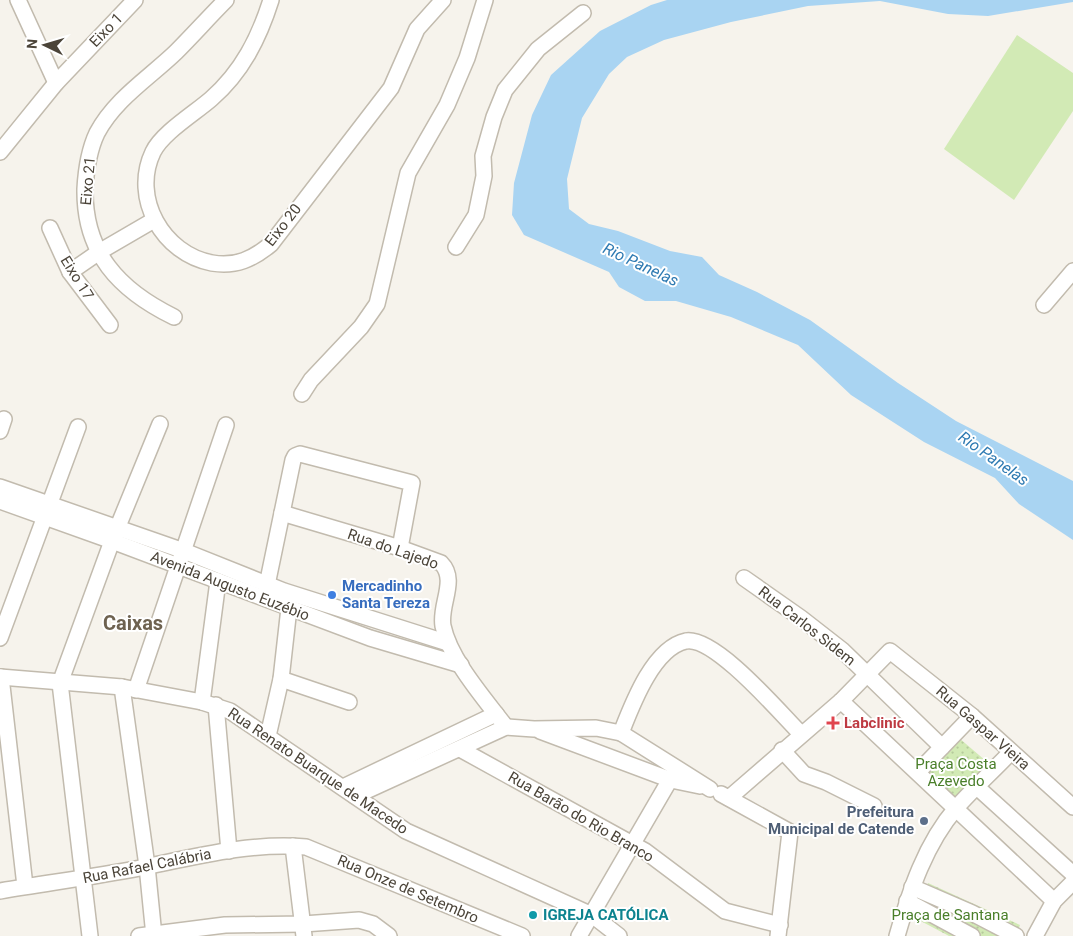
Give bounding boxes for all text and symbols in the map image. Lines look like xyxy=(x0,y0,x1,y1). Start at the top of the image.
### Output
street label: Eixo 1 xyxy=(86,9,126,51)
north arrow xyxy=(20,20,70,70)
text: N xyxy=(24,38,40,49)
street label: Eixo 21 xyxy=(77,156,99,206)
street label: Eixo 20 xyxy=(261,200,305,250)
water label: Rio Panelas xyxy=(600,239,682,290)
street label: Eixo 17 xyxy=(56,253,98,303)
water label: Rio Panelas xyxy=(955,427,1032,490)
street label: Rua do Lajedo xyxy=(345,525,441,573)
street label: Avenida Augusto Euzébio xyxy=(148,547,312,625)
place label: Mercadinho Santa Tereza xyxy=(342,577,430,612)
street label: Rua Carlos Sidem xyxy=(755,583,859,669)
marker: Mercadinho Santa Tereza xyxy=(326,589,338,601)
district label: Caixas xyxy=(103,611,163,635)
street label: Rua Gaspar Vieira xyxy=(932,682,1034,774)
street label: Rua Renato Buarque de Macedo xyxy=(224,704,412,838)
place label: Labclinic xyxy=(844,714,905,732)
marker: Labclinic xyxy=(826,716,840,730)
park label: Praça Costa Azevedo xyxy=(915,755,997,790)
street label: Rua Barão do Rio Branco xyxy=(505,768,657,866)
place label: Prefeitura Municipal de Catende xyxy=(768,803,914,838)
marker: Prefeitura Municipal de Catende xyxy=(918,815,930,827)
street label: Rua Rafael Calábria xyxy=(81,845,213,887)
street label: Rua Onze de Setembro xyxy=(335,851,481,927)
place label: IGREJA CATÓLICA xyxy=(543,906,669,924)
park label: Praça de Santana xyxy=(891,906,1009,924)
marker: IGREJA CATÓLICA xyxy=(527,909,539,921)

